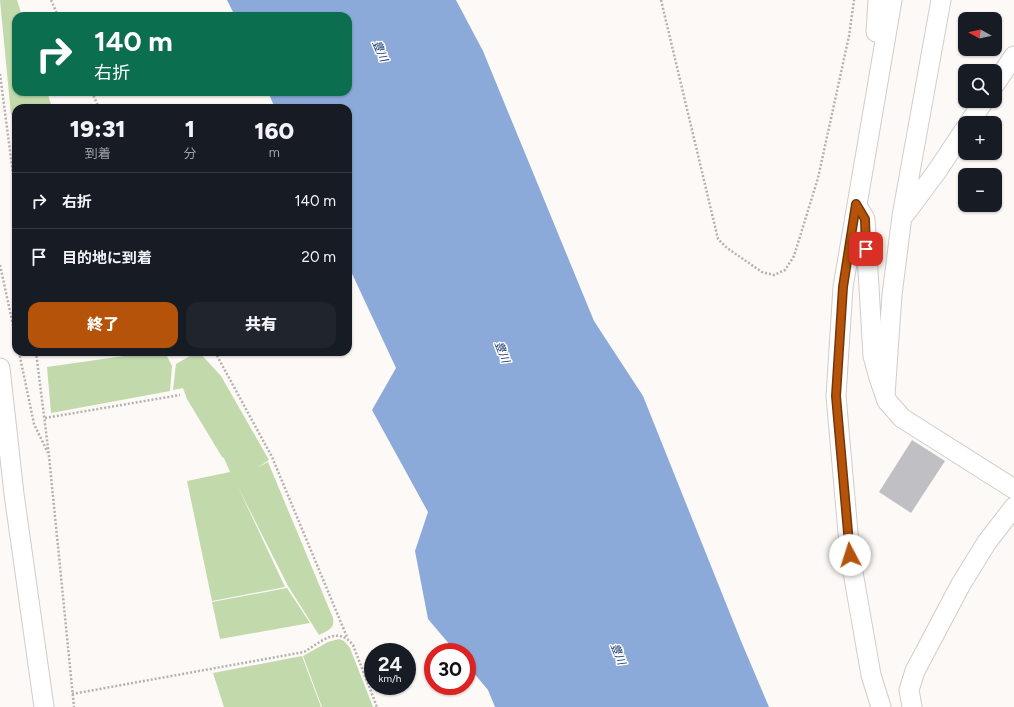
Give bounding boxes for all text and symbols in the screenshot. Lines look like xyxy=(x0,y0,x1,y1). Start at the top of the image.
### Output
north arrow xyxy=(958,12,1002,56)
map controls xyxy=(958,12,1002,212)
text: 140 m xyxy=(94,24,173,58)
icon: right xyxy=(28,28,80,80)
water label: 豊川 xyxy=(370,38,391,65)
text: 右折 xyxy=(94,62,130,84)
button: search xyxy=(958,64,1002,108)
text: 19:31 xyxy=(70,114,126,143)
text: 1 xyxy=(185,114,195,143)
text: 160 xyxy=(254,116,294,145)
button: + xyxy=(958,116,1002,160)
text: m xyxy=(269,145,280,160)
text: 到着 xyxy=(85,146,111,161)
text: 分 xyxy=(183,146,196,161)
button: − xyxy=(958,168,1002,212)
icon: right xyxy=(28,190,50,212)
text: 140 m xyxy=(294,192,336,210)
text: 右折 xyxy=(62,193,92,211)
pin xyxy=(849,232,883,266)
icon: arrive xyxy=(855,238,877,260)
icon: arrive xyxy=(28,246,50,268)
text: 20 m xyxy=(302,248,336,266)
text: 目的地に到着 xyxy=(62,249,152,267)
button: 終了 xyxy=(28,302,178,348)
button: 共有 xyxy=(186,302,336,348)
water label: 豊川 xyxy=(492,339,512,366)
position arrow xyxy=(829,534,871,576)
water label: 豊川 xyxy=(608,641,628,668)
speed limit sign: 30 xyxy=(424,643,476,695)
text: 24 xyxy=(378,652,402,676)
text: km/h xyxy=(379,672,401,685)

